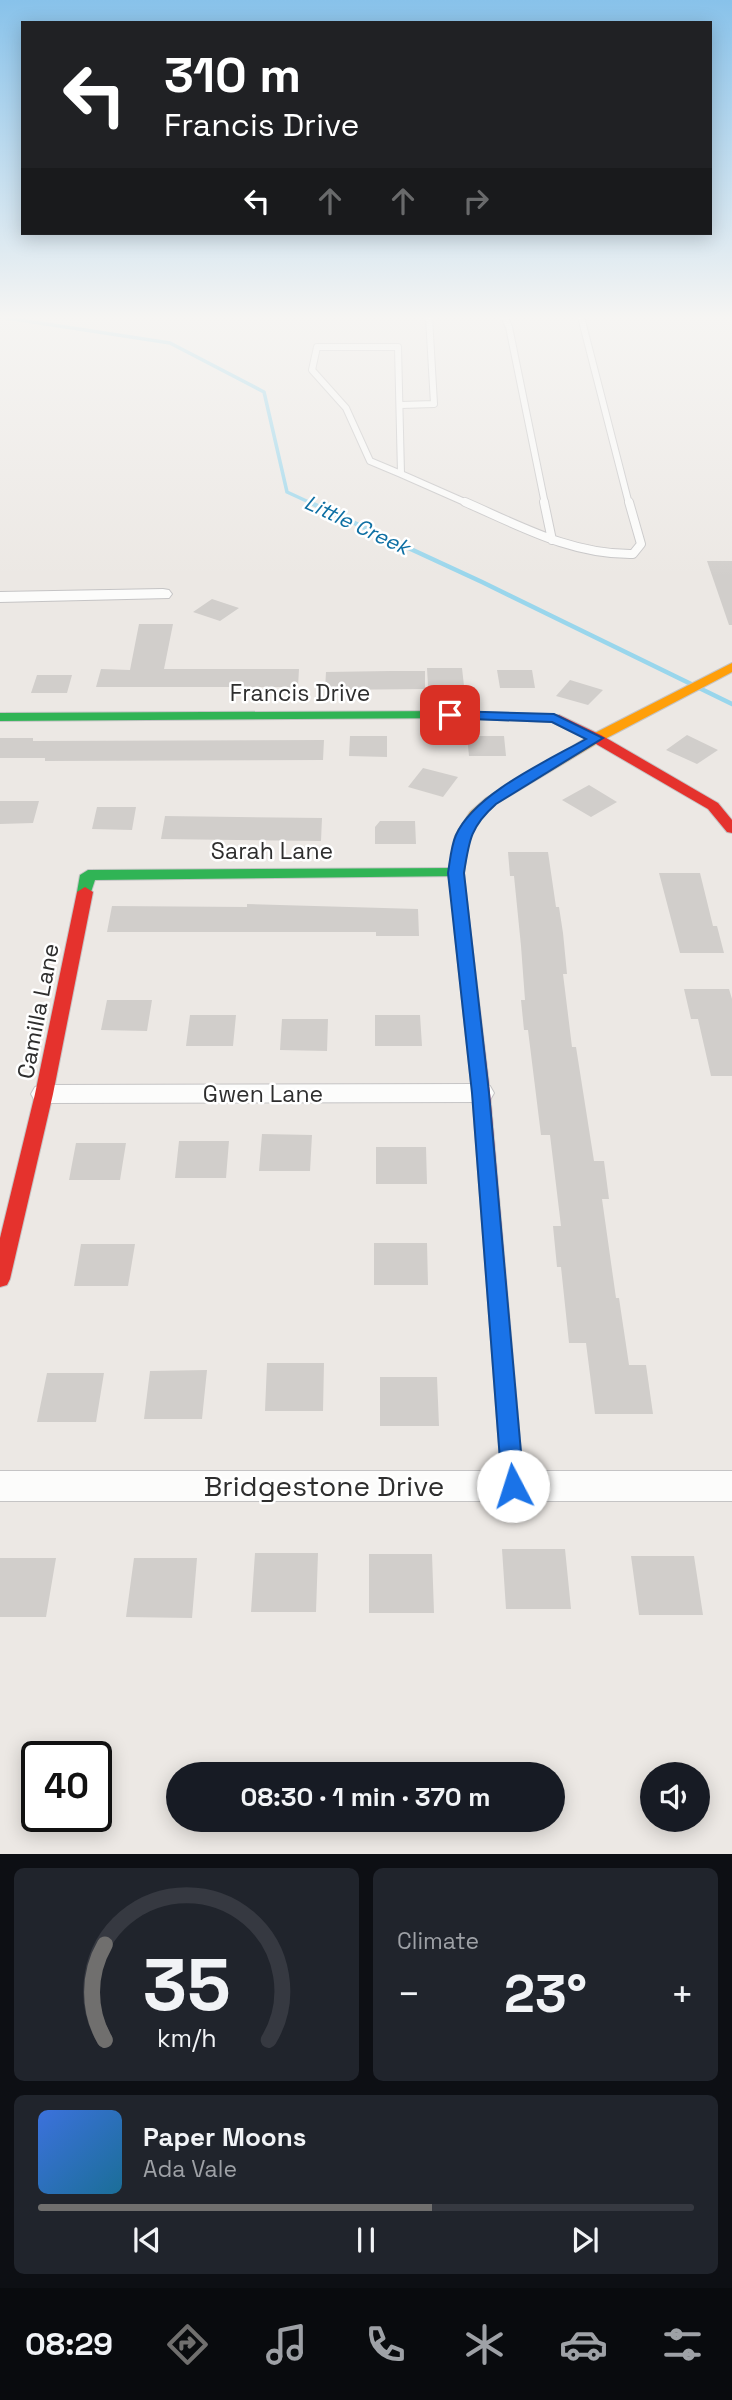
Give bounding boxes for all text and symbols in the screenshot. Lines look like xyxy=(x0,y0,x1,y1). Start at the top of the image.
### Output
text: 310 m xyxy=(164,44,301,106)
icon: left xyxy=(49,49,140,140)
text: Francis Drive xyxy=(164,105,360,145)
icon: left xyxy=(238,182,276,220)
icon: ahead xyxy=(311,182,349,220)
icon: ahead xyxy=(384,182,422,220)
icon: right xyxy=(457,182,495,220)
water label: Little Creek xyxy=(300,488,417,562)
street label: Francis Drive xyxy=(230,678,370,708)
pin xyxy=(420,685,480,745)
icon: arrive xyxy=(431,696,469,734)
street label: Sarah Lane xyxy=(211,836,333,866)
street label: Camilla Lane xyxy=(10,941,66,1081)
street label: Gwen Lane xyxy=(203,1079,323,1109)
position arrow xyxy=(476,1449,550,1523)
street label: Bridgestone Drive xyxy=(204,1468,444,1504)
speed limit sign: 40 xyxy=(21,1741,112,1832)
map controls xyxy=(640,1762,710,1832)
button: sound xyxy=(640,1762,710,1832)
text: 08:30 · 1 min · 370 m xyxy=(241,1780,490,1814)
text: Climate xyxy=(397,1926,479,1956)
text: 35 xyxy=(143,1939,230,2032)
text: 23° xyxy=(504,1961,587,2027)
text: − xyxy=(397,1970,421,2018)
text: + xyxy=(670,1970,694,2018)
text: km/h xyxy=(157,2022,216,2054)
text: Paper Moons xyxy=(143,2120,306,2154)
text: Ada Vale xyxy=(143,2154,237,2184)
icon: previous xyxy=(128,2221,166,2259)
icon: pause xyxy=(347,2221,385,2259)
icon: next xyxy=(566,2221,604,2259)
icon: directions xyxy=(163,2320,212,2369)
icon: music xyxy=(262,2320,311,2369)
icon: phone xyxy=(361,2320,410,2369)
icon: climate xyxy=(460,2320,509,2369)
icon: car xyxy=(559,2320,608,2369)
icon: filters xyxy=(658,2320,707,2369)
text: 08:29 xyxy=(25,2324,113,2364)

